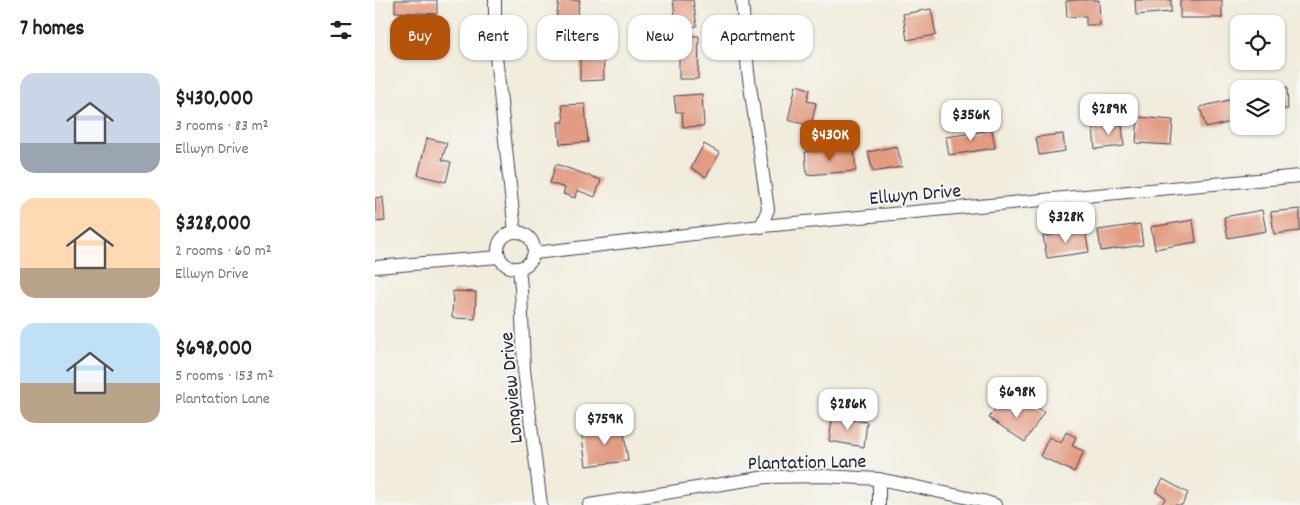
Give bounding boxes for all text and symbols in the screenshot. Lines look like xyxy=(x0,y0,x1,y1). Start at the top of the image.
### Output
text: 7 homes xyxy=(20,15,84,45)
chip: Buy xyxy=(390,15,450,60)
chip: Rent xyxy=(460,15,527,60)
chip: Filters xyxy=(537,15,618,60)
chip: New xyxy=(628,15,692,60)
chip: Apartment xyxy=(702,15,813,60)
map controls xyxy=(1230,15,1285,135)
button: locate xyxy=(1230,15,1285,70)
icon: filters xyxy=(327,16,355,44)
button: layers xyxy=(1230,80,1285,135)
text: $430,000 xyxy=(175,85,253,115)
icon: home xyxy=(60,93,120,153)
pin: $289K xyxy=(1074,94,1144,136)
text: $289K xyxy=(1091,98,1127,121)
pin: $356K xyxy=(936,100,1006,142)
text: $356K xyxy=(952,104,990,127)
text: 3 rooms · 83 m² xyxy=(175,115,269,138)
pin: $430K xyxy=(795,120,865,162)
text: $430K xyxy=(811,124,849,147)
text: Ellwyn Drive xyxy=(175,138,249,161)
street label: Ellwyn Drive xyxy=(868,178,962,214)
pin: $328K xyxy=(1031,202,1101,244)
text: $328K xyxy=(1048,206,1084,229)
text: $328,000 xyxy=(175,210,251,240)
icon: home xyxy=(60,218,120,278)
text: 2 rooms · 60 m² xyxy=(175,240,272,263)
text: Ellwyn Drive xyxy=(175,263,249,286)
street label: Longview Drive xyxy=(494,331,532,445)
text: $698,000 xyxy=(175,335,252,365)
icon: home xyxy=(60,343,120,403)
text: 5 rooms · 153 m² xyxy=(175,365,273,388)
pin: $698K xyxy=(982,376,1052,419)
text: $698K xyxy=(998,381,1036,404)
text: Plantation Lane xyxy=(175,388,270,411)
pin: $286K xyxy=(813,388,883,431)
text: $286K xyxy=(830,393,866,416)
pin: $759K xyxy=(570,404,640,446)
text: $759K xyxy=(587,408,623,431)
street label: Plantation Lane xyxy=(748,449,867,479)

